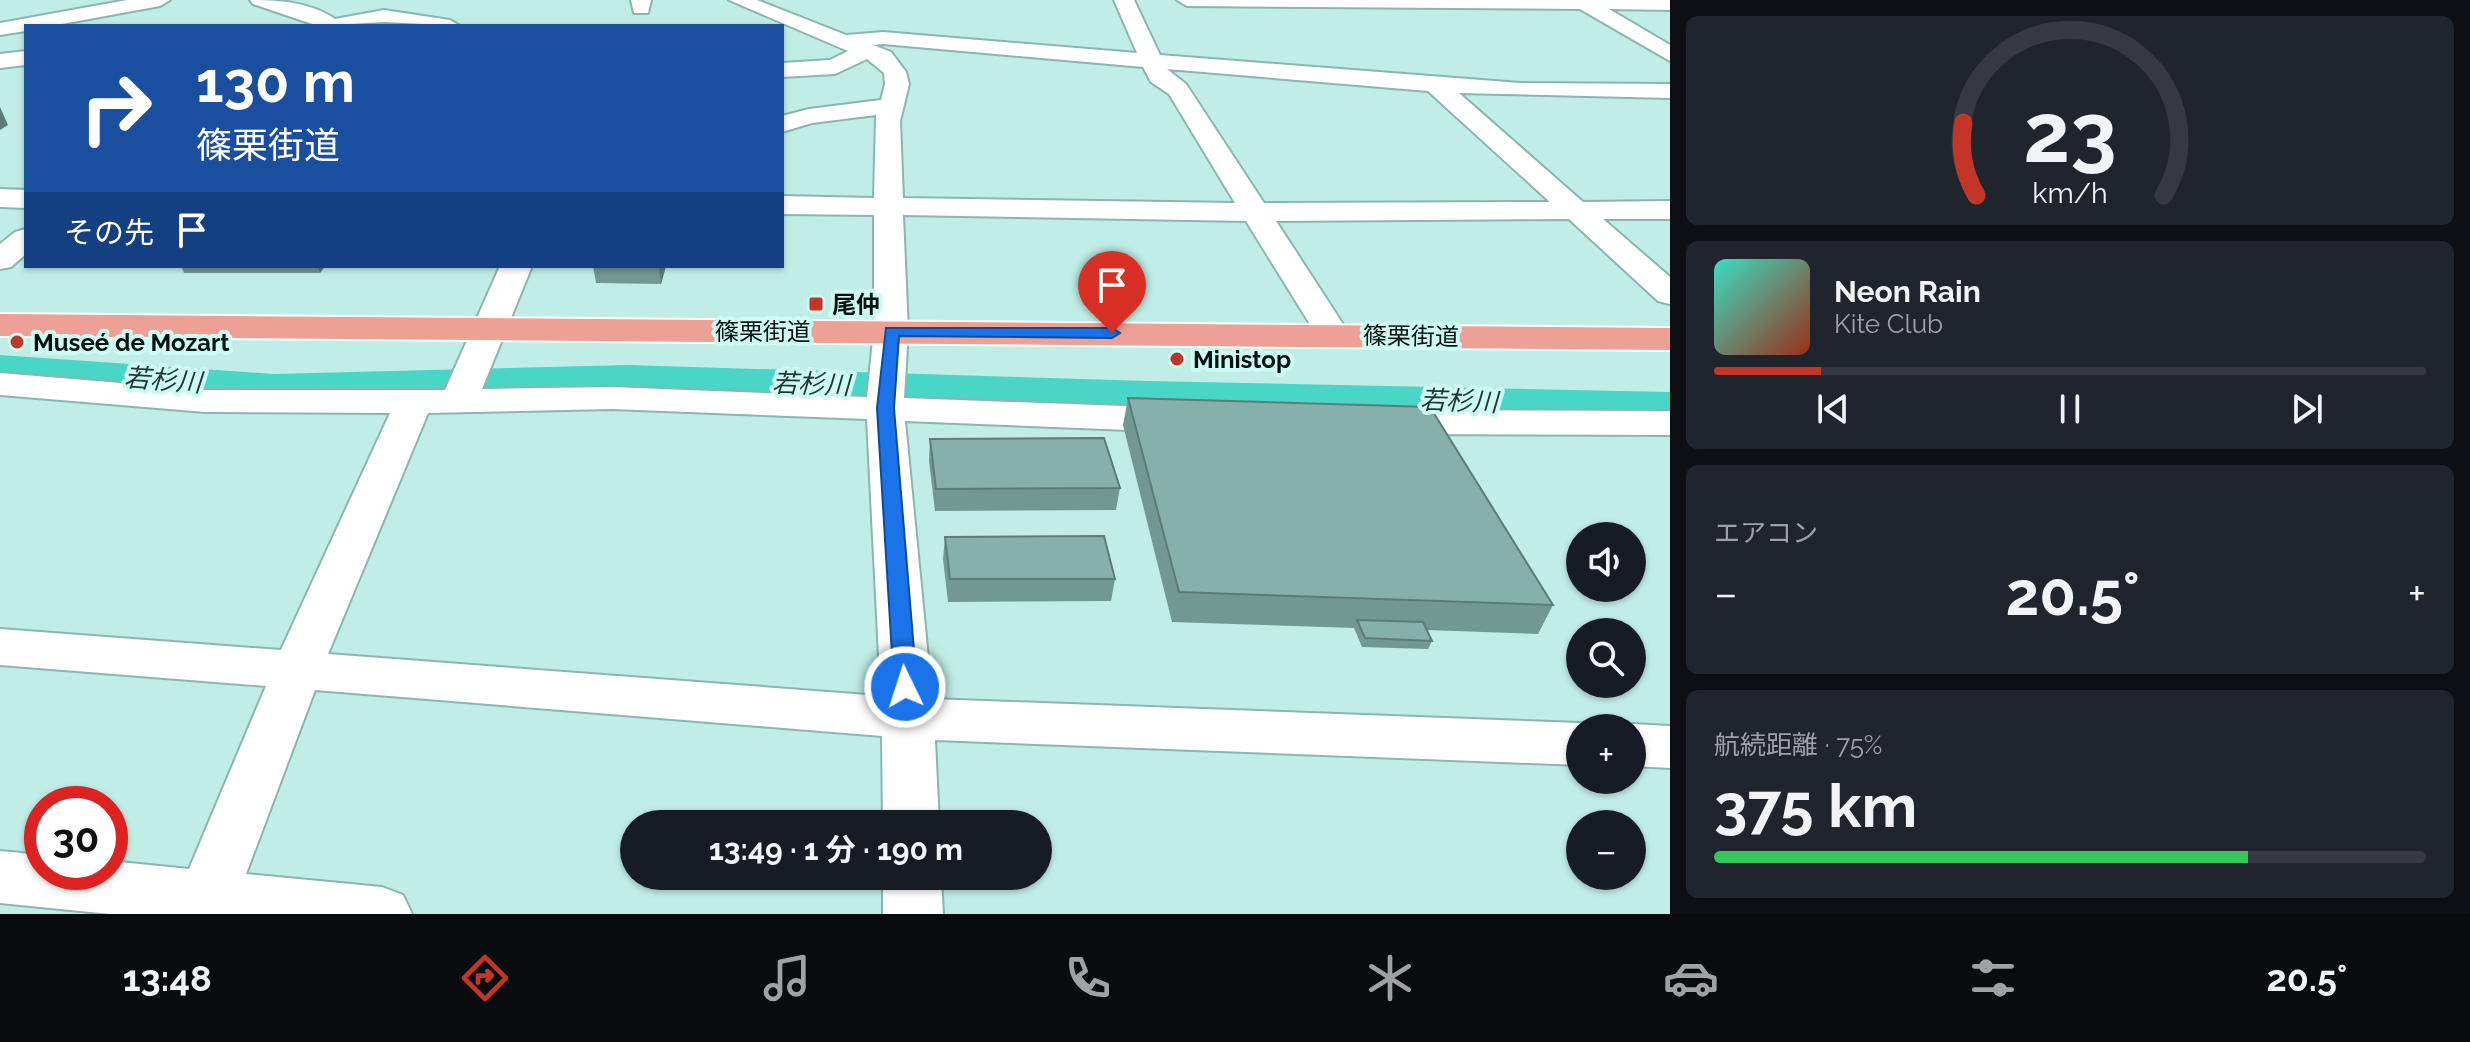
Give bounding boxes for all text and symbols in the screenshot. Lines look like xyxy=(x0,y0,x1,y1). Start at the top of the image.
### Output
text: 130 m xyxy=(196,49,355,115)
icon: right xyxy=(64,56,168,160)
text: 23 xyxy=(2023,84,2117,181)
text: 篠栗街道 xyxy=(196,124,340,166)
text: km/h xyxy=(2032,176,2108,210)
icon: arrive xyxy=(170,208,214,252)
text: その先 xyxy=(64,215,154,250)
pin xyxy=(1078,251,1146,333)
icon: arrive xyxy=(1090,263,1134,307)
text: Neon Rain xyxy=(1834,274,1981,309)
place label: 尾仲 xyxy=(832,290,880,319)
marker: 尾仲 xyxy=(807,295,825,313)
text: Kite Club xyxy=(1834,309,1943,339)
street label: 篠栗街道 xyxy=(715,317,811,346)
street label: 篠栗街道 xyxy=(1363,321,1459,351)
place label: Museé de Mozart xyxy=(33,328,230,357)
marker: Museé de Mozart xyxy=(8,333,26,351)
place label: Ministop xyxy=(1193,345,1291,374)
marker: Ministop xyxy=(1168,350,1186,368)
water label: 若杉川 xyxy=(123,362,206,398)
water label: 若杉川 xyxy=(771,368,853,400)
water label: 若杉川 xyxy=(1419,385,1501,417)
icon: previous xyxy=(1811,387,1855,431)
icon: pause xyxy=(2048,387,2092,431)
icon: next xyxy=(2285,387,2329,431)
text: エアコン xyxy=(1714,518,1818,548)
map controls xyxy=(1566,522,1646,890)
button: sound xyxy=(1566,522,1646,602)
text: 20.5° xyxy=(2005,559,2140,629)
text: − xyxy=(1714,568,1738,619)
text: + xyxy=(2408,568,2426,619)
button: search xyxy=(1566,618,1646,698)
position arrow xyxy=(863,645,947,729)
button: + xyxy=(1566,714,1646,794)
text: 航続距離 · 75% xyxy=(1714,730,1882,760)
text: 375 km xyxy=(1714,771,1917,841)
speed limit sign: 30 xyxy=(24,786,128,890)
button: − xyxy=(1566,810,1646,890)
text: 13:49 · 1 分 · 190 m xyxy=(709,832,963,867)
icon: directions xyxy=(457,950,513,1006)
icon: music xyxy=(759,950,815,1006)
icon: phone xyxy=(1060,950,1116,1006)
icon: climate xyxy=(1362,950,1418,1006)
icon: car xyxy=(1663,950,1719,1006)
icon: filters xyxy=(1965,950,2021,1006)
text: 13:48 xyxy=(123,957,212,999)
text: 20.5° xyxy=(2266,957,2347,999)

